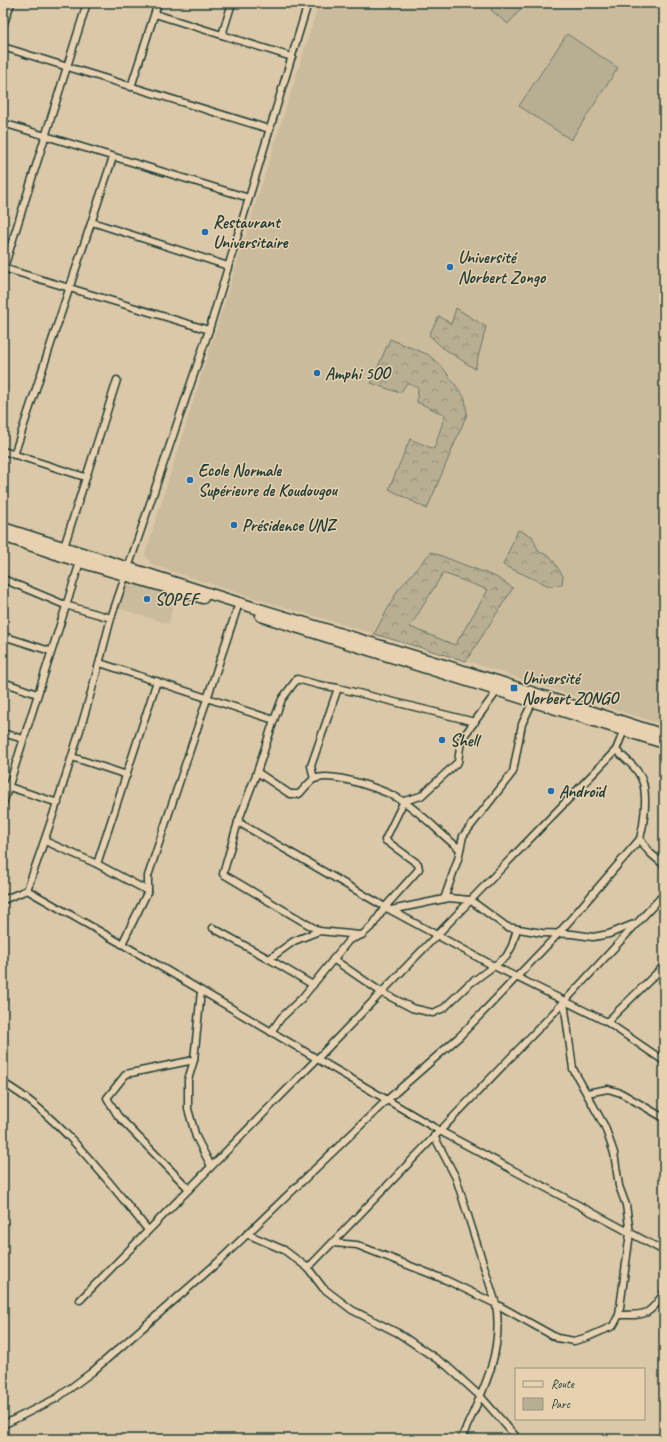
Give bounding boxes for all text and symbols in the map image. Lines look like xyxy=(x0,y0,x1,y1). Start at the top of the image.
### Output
place label: Restaurant Universitaire xyxy=(213,212,289,253)
marker: Restaurant Universitaire xyxy=(200,227,210,237)
place label: Université Norbert Zongo xyxy=(458,247,547,288)
marker: Université Norbert Zongo xyxy=(445,262,455,272)
place label: Amphi 5OO xyxy=(325,363,392,384)
marker: Amphi 5OO xyxy=(312,368,322,378)
place label: Ecole Normale Supérieure de Koudougou xyxy=(198,460,338,501)
marker: Ecole Normale Supérieure de Koudougou xyxy=(185,475,195,485)
place label: Présidence UNZ xyxy=(242,515,338,536)
marker: Présidence UNZ xyxy=(229,520,239,530)
place label: SOPEF xyxy=(155,589,201,610)
marker: SOPEF xyxy=(142,594,152,604)
place label: Université Norbert ZONGO xyxy=(522,668,620,709)
marker: Université Norbert ZONGO xyxy=(509,683,519,693)
place label: Shell xyxy=(450,730,481,751)
marker: Shell xyxy=(437,735,447,745)
place label: Androïd xyxy=(559,781,608,802)
marker: Androïd xyxy=(546,786,556,796)
legend xyxy=(515,1368,645,1420)
text: Route xyxy=(551,1376,575,1392)
text: Parc xyxy=(551,1396,571,1412)

